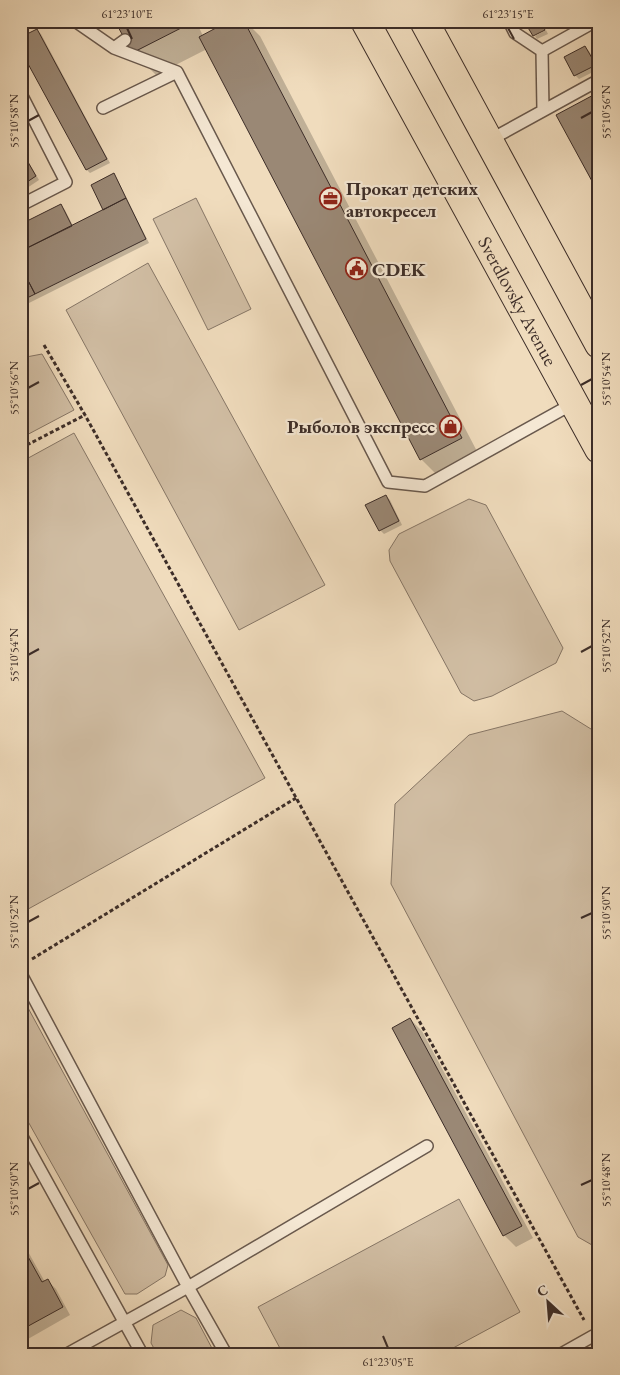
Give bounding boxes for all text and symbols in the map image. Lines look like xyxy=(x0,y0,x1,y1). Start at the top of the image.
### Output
text: 61°23'10"E xyxy=(101,6,153,22)
text: 61°23'15"E xyxy=(482,6,534,22)
text: 55°10'56"N xyxy=(598,85,614,139)
text: 55°10'58"N xyxy=(6,94,22,148)
place label: Прокат детских автокресел xyxy=(346,176,478,223)
office icon: Прокат детских автокресел xyxy=(318,187,342,211)
street label: Sverdlovsky Avenue xyxy=(473,232,564,370)
public building icon: CDEK xyxy=(344,257,368,281)
place label: CDEK xyxy=(372,257,426,282)
text: 55°10'54"N xyxy=(598,352,614,406)
text: 55°10'56"N xyxy=(6,361,22,415)
place label: Рыболов экспресс xyxy=(287,414,435,439)
shop icon: Рыболов экспресс xyxy=(439,414,463,438)
text: 55°10'52"N xyxy=(598,619,614,673)
text: 55°10'54"N xyxy=(6,628,22,682)
text: 55°10'50"N xyxy=(598,886,614,940)
text: 55°10'52"N xyxy=(6,895,22,949)
text: 55°10'48"N xyxy=(598,1153,614,1207)
text: 55°10'50"N xyxy=(6,1162,22,1216)
north arrow xyxy=(522,1278,572,1328)
text: С xyxy=(534,1280,551,1301)
text: 61°23'05"E xyxy=(362,1354,414,1370)

